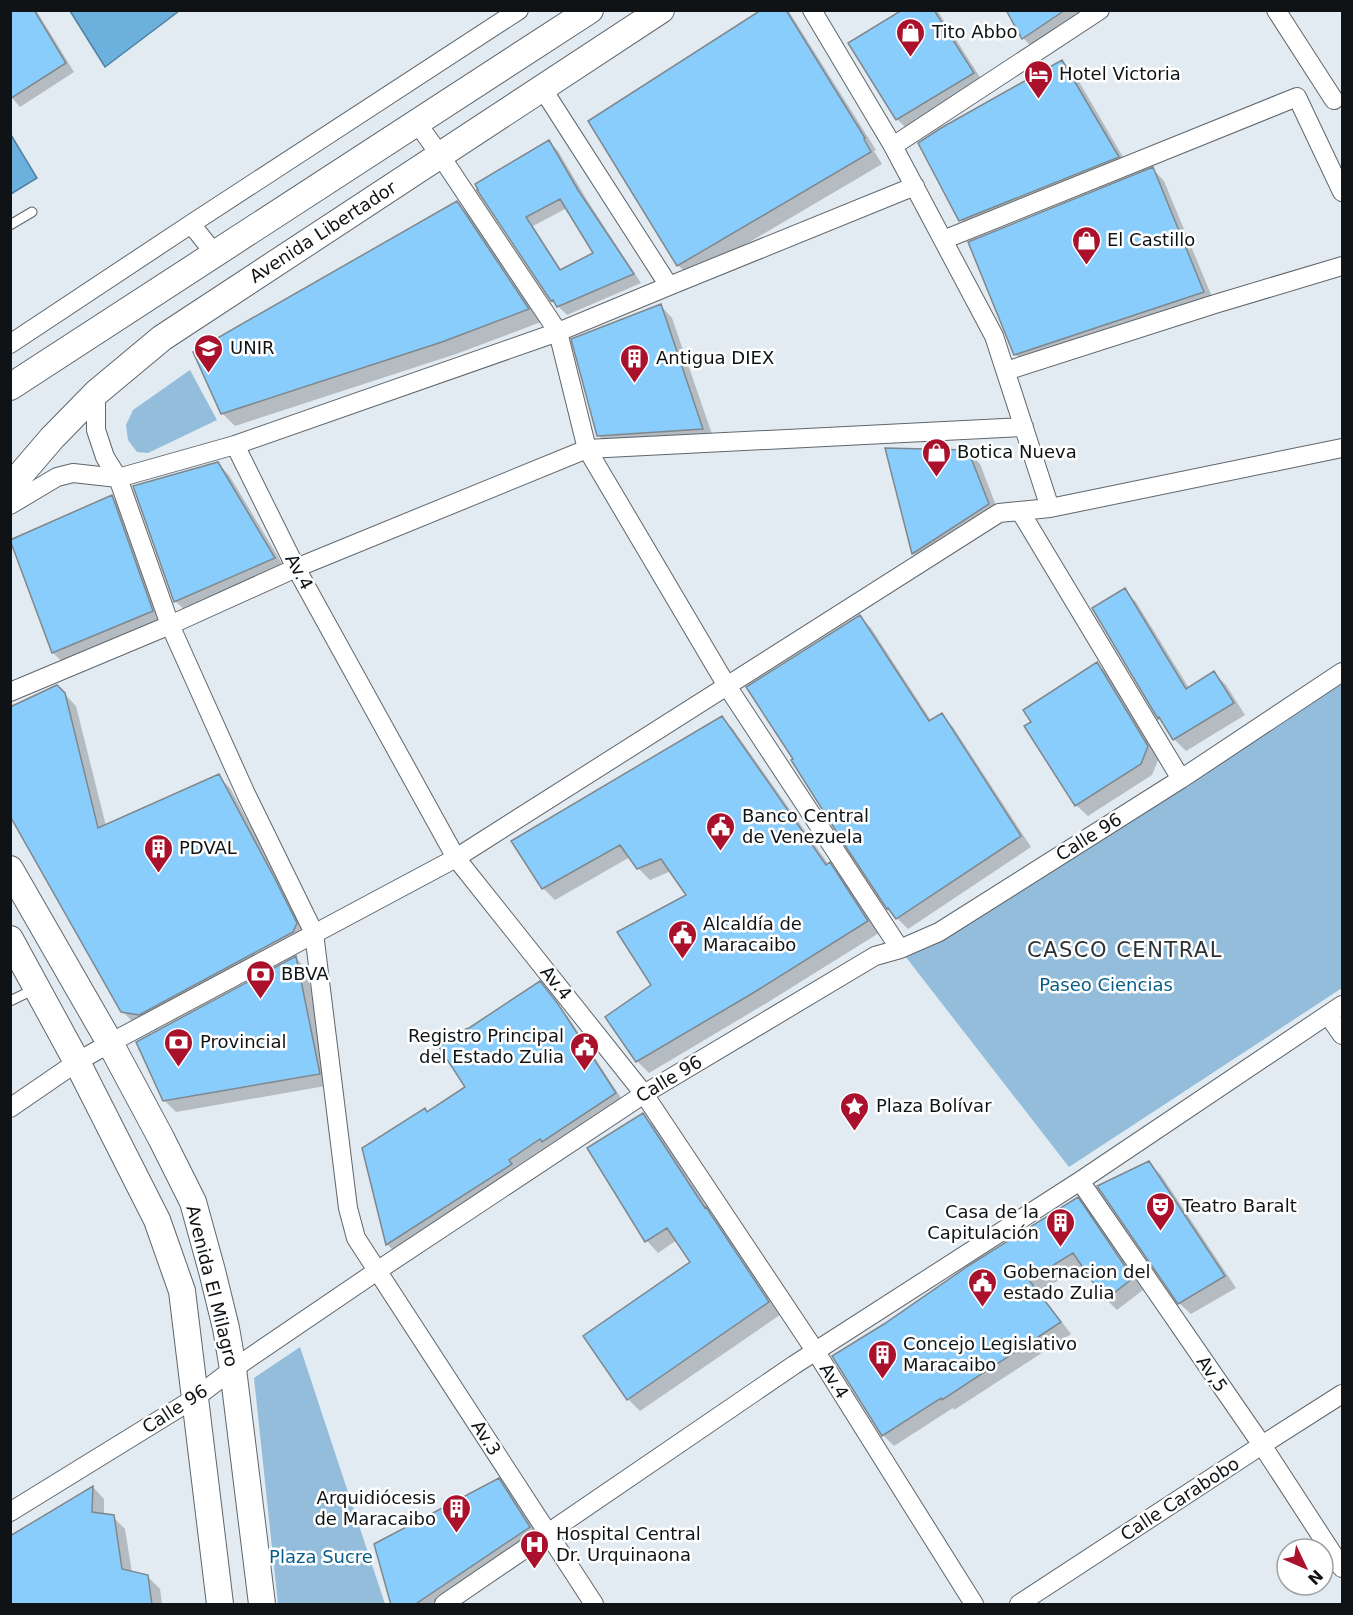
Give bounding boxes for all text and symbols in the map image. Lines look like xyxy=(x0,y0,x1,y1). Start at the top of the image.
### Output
shop icon: Tito Abbo xyxy=(895,16,927,58)
place label: Tito Abbo xyxy=(931,21,1017,42)
hotel icon: Hotel Victoria xyxy=(1022,58,1054,100)
place label: Hotel Victoria xyxy=(1059,63,1181,84)
street label: Avenida Libertador xyxy=(246,176,400,287)
shop icon: El Castillo xyxy=(1070,224,1102,266)
place label: El Castillo xyxy=(1107,229,1195,250)
school or university icon: UNIR xyxy=(193,332,225,374)
place label: UNIR xyxy=(230,337,274,358)
building icon: Antigua DIEX xyxy=(619,342,651,384)
place label: Antigua DIEX xyxy=(656,347,774,368)
shop icon: Botica Nueva xyxy=(920,436,952,478)
place label: Botica Nueva xyxy=(957,441,1077,462)
street label: Av.4 xyxy=(281,550,318,593)
place label: Banco Central de Venezuela xyxy=(742,805,869,847)
street label: Calle 96 xyxy=(1052,808,1125,865)
public building icon: Banco Central de Venezuela xyxy=(705,810,737,852)
building icon: PDVAL xyxy=(142,832,174,874)
place label: PDVAL xyxy=(179,837,237,858)
place label: Alcaldía de Maracaibo xyxy=(703,913,802,955)
public building icon: Alcaldía de Maracaibo xyxy=(666,918,698,960)
district label: CASCO CENTRAL xyxy=(1027,938,1223,962)
bank icon: BBVA xyxy=(244,958,276,1000)
street label: Av.4 xyxy=(536,961,576,1004)
place label: BBVA xyxy=(281,963,329,984)
park label: Paseo Ciencias xyxy=(1039,974,1173,995)
place label: Registro Principal del Estado Zulia xyxy=(408,1025,564,1067)
bank icon: Provincial xyxy=(163,1026,195,1068)
public building icon: Registro Principal del Estado Zulia xyxy=(569,1030,601,1072)
place label: Provincial xyxy=(200,1031,287,1052)
street label: Calle 96 xyxy=(632,1051,706,1106)
place icon: Plaza Bolívar xyxy=(839,1090,871,1132)
place label: Plaza Bolívar xyxy=(876,1095,992,1116)
theatre icon: Teatro Baralt xyxy=(1145,1190,1177,1232)
place label: Teatro Baralt xyxy=(1181,1195,1297,1216)
place label: Casa de la Capitulación xyxy=(927,1201,1039,1243)
street label: Avenida El Milagro xyxy=(182,1203,243,1369)
building icon: Casa de la Capitulación xyxy=(1044,1206,1076,1248)
place label: Gobernacion del estado Zulia xyxy=(1003,1261,1151,1303)
public building icon: Gobernacion del estado Zulia xyxy=(966,1266,998,1308)
place label: Concejo Legislativo Maracaibo xyxy=(903,1333,1077,1375)
building icon: Concejo Legislativo Maracaibo xyxy=(866,1338,898,1380)
street label: Av,5 xyxy=(1193,1352,1232,1396)
street label: Av.4 xyxy=(816,1359,853,1402)
street label: Calle 96 xyxy=(138,1380,211,1437)
street label: Av.3 xyxy=(467,1416,505,1459)
street label: Calle Carabobo xyxy=(1116,1452,1243,1545)
place label: Arquidiócesis de Maracaibo xyxy=(314,1487,436,1529)
building icon: Arquidiócesis de Maracaibo xyxy=(441,1492,473,1534)
place label: Hospital Central Dr. Urquinaona xyxy=(556,1523,701,1565)
hospital icon: Hospital Central Dr. Urquinaona xyxy=(519,1528,551,1570)
north arrow xyxy=(1275,1537,1335,1597)
park label: Plaza Sucre xyxy=(269,1546,373,1567)
text: N xyxy=(1304,1566,1327,1588)

